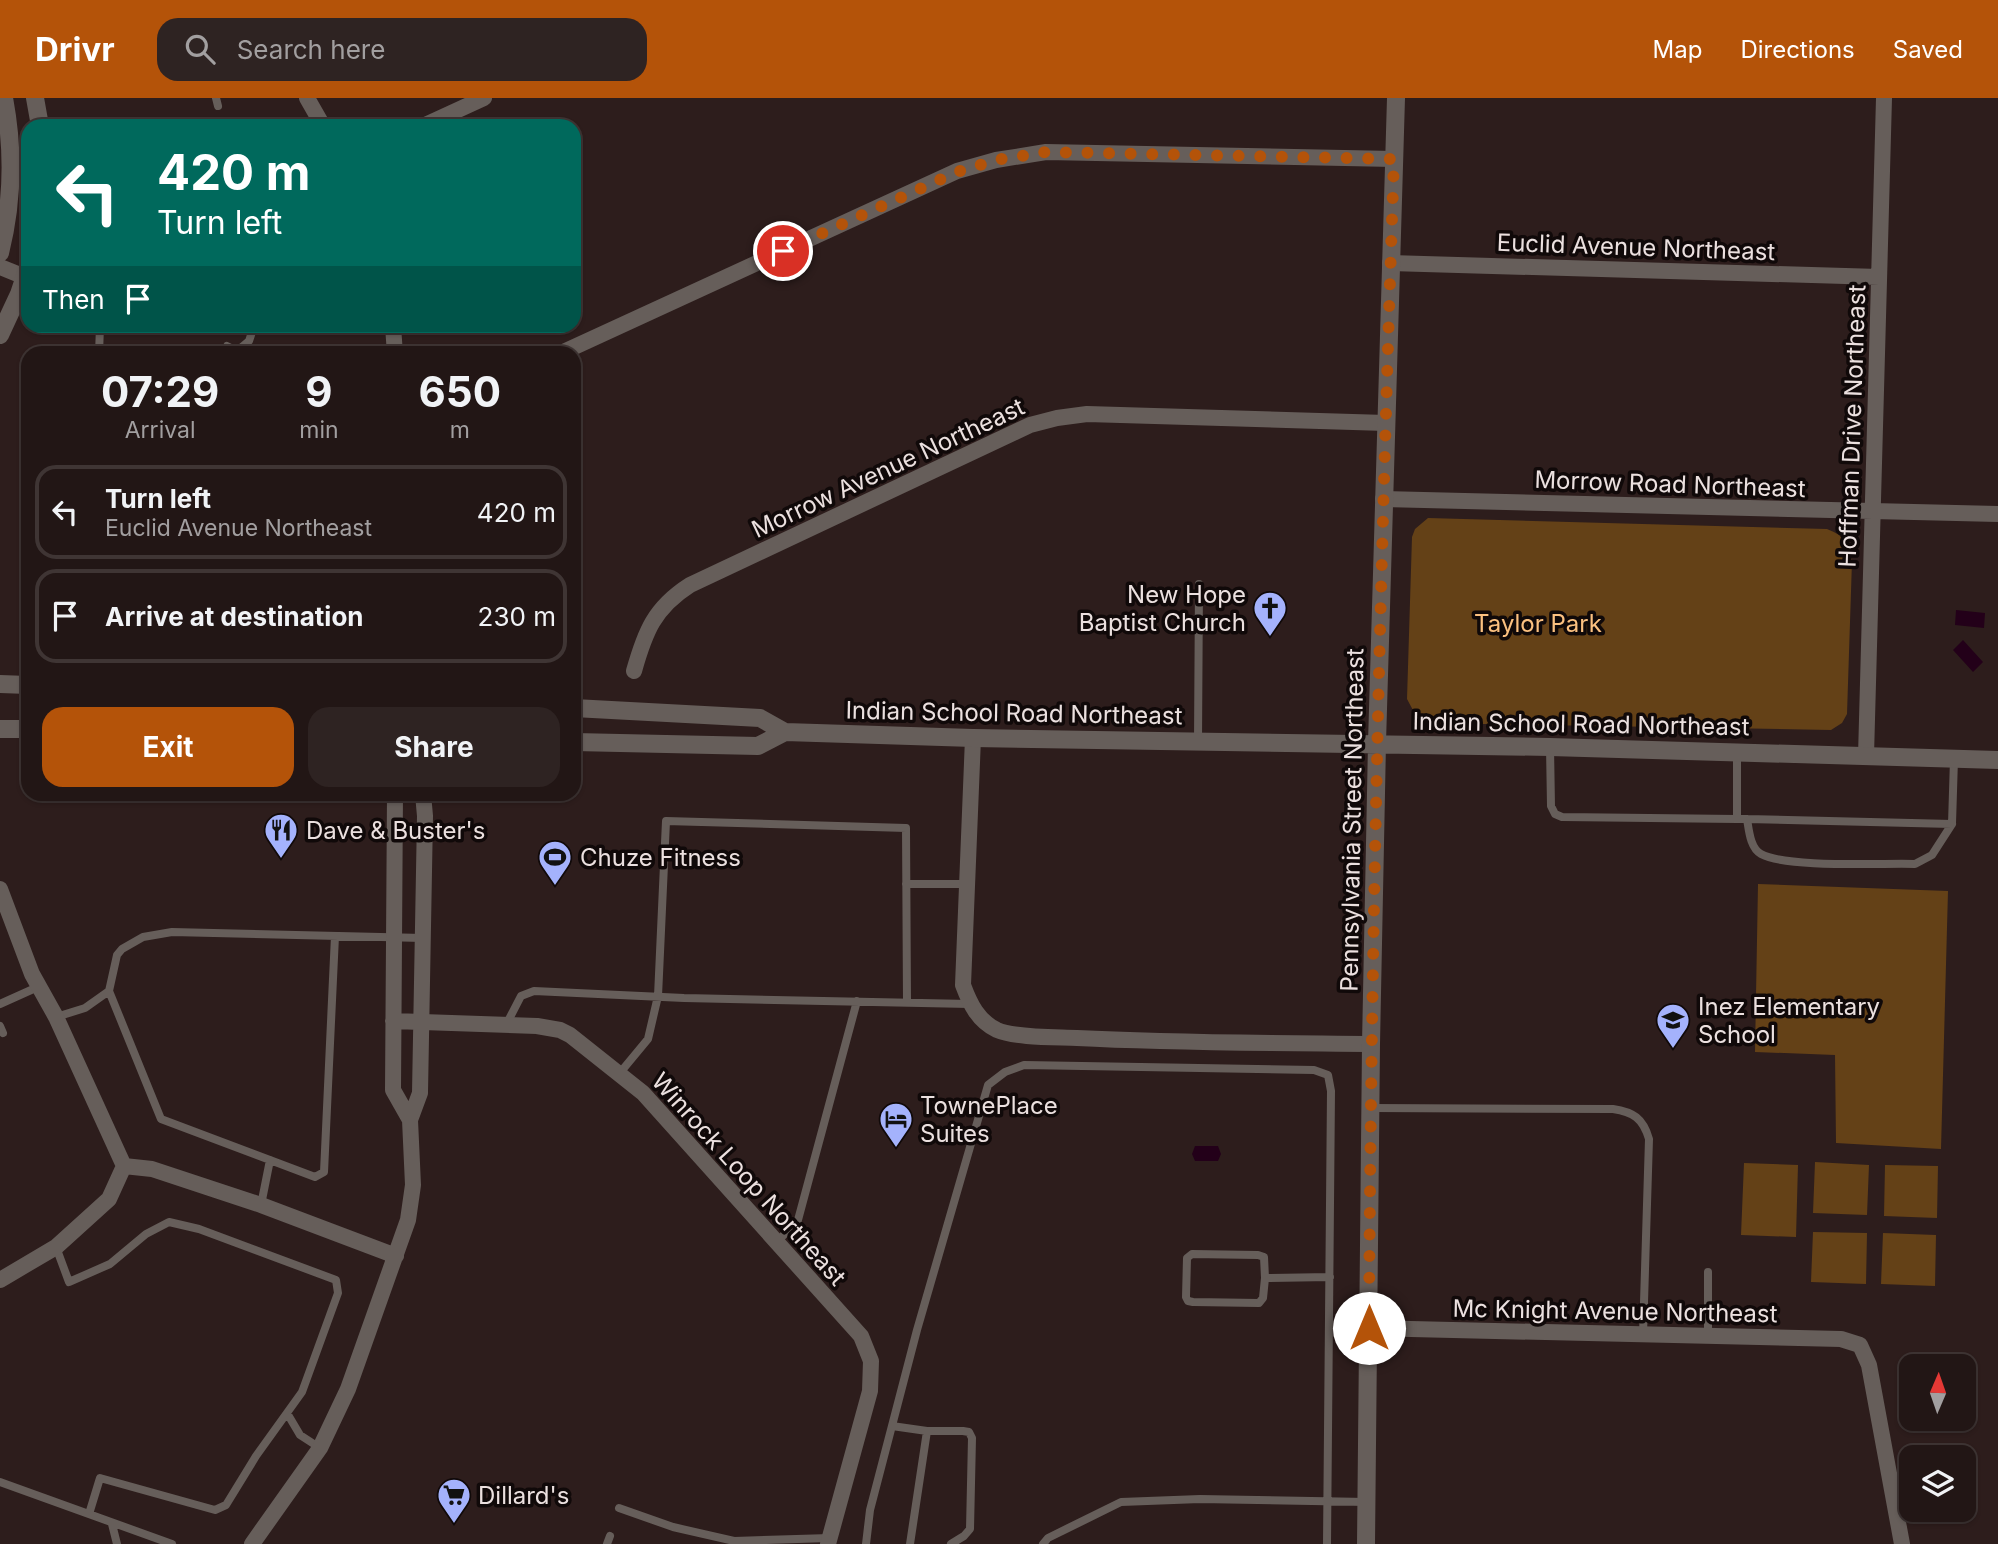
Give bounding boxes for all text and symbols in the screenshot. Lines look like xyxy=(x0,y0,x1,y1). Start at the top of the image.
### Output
search box xyxy=(157,18,647,81)
text: Drivr xyxy=(35,29,115,69)
icon: search xyxy=(181,30,219,68)
text: Search here xyxy=(237,34,385,65)
text: Map xyxy=(1653,35,1702,64)
text: Directions xyxy=(1740,35,1855,64)
text: Saved xyxy=(1893,35,1963,64)
text: 420 m xyxy=(157,143,310,202)
icon: left xyxy=(42,147,133,238)
text: Turn left xyxy=(157,203,282,242)
pin xyxy=(753,221,813,281)
street label: Euclid Avenue Northeast xyxy=(1496,228,1776,266)
icon: arrive xyxy=(764,232,802,270)
icon: arrive xyxy=(119,280,157,318)
text: Then xyxy=(42,284,105,315)
street label: Hoffman Drive Northeast xyxy=(1833,284,1871,568)
text: 07:29 xyxy=(101,366,219,417)
text: 9 xyxy=(305,366,333,417)
text: 650 xyxy=(419,366,501,417)
street label: Morrow Avenue Northeast xyxy=(747,392,1029,544)
text: Arrival xyxy=(125,416,196,444)
text: min xyxy=(299,416,339,444)
text: m xyxy=(450,416,470,444)
street label: Morrow Road Northeast xyxy=(1534,465,1806,503)
text: Turn left xyxy=(105,483,211,514)
icon: left xyxy=(46,493,84,531)
text: 420 m xyxy=(477,497,556,528)
text: Euclid Avenue Northeast xyxy=(105,514,372,542)
place label: New Hope Baptist Church xyxy=(1079,580,1246,637)
church icon: New Hope Baptist Church xyxy=(1251,589,1289,638)
icon: arrive xyxy=(46,597,84,635)
text: Arrive at destination xyxy=(105,601,364,632)
text: 230 m xyxy=(478,601,556,632)
park label: Taylor Park xyxy=(1474,609,1602,638)
street label: Pennsylvania Street Northeast xyxy=(1335,648,1369,992)
street label: Indian School Road Northeast xyxy=(845,696,1183,730)
button: Exit xyxy=(42,707,294,787)
button: Share xyxy=(308,707,560,787)
street label: Indian School Road Northeast xyxy=(1412,707,1750,741)
restaurant icon: Dave & Buster's xyxy=(262,811,300,860)
place label: Dave & Buster's xyxy=(306,816,485,845)
sports icon: Chuze Fitness xyxy=(536,838,574,887)
place label: Chuze Fitness xyxy=(580,843,741,872)
place label: Inez Elementary School xyxy=(1698,992,1880,1049)
school or university icon: Inez Elementary School xyxy=(1654,1001,1692,1050)
street label: Winrock Loop Northeast xyxy=(646,1067,852,1291)
place label: TownePlace Suites xyxy=(920,1091,1058,1148)
hotel icon: TownePlace Suites xyxy=(877,1100,915,1149)
position arrow xyxy=(1332,1291,1406,1365)
street label: Mc Knight Avenue Northeast xyxy=(1452,1294,1778,1328)
north arrow xyxy=(1899,1354,1976,1432)
map controls xyxy=(1899,1354,1976,1522)
button: layers xyxy=(1899,1445,1976,1522)
supermarket icon: Dillard's xyxy=(435,1476,473,1525)
place label: Dillard's xyxy=(478,1481,569,1510)

